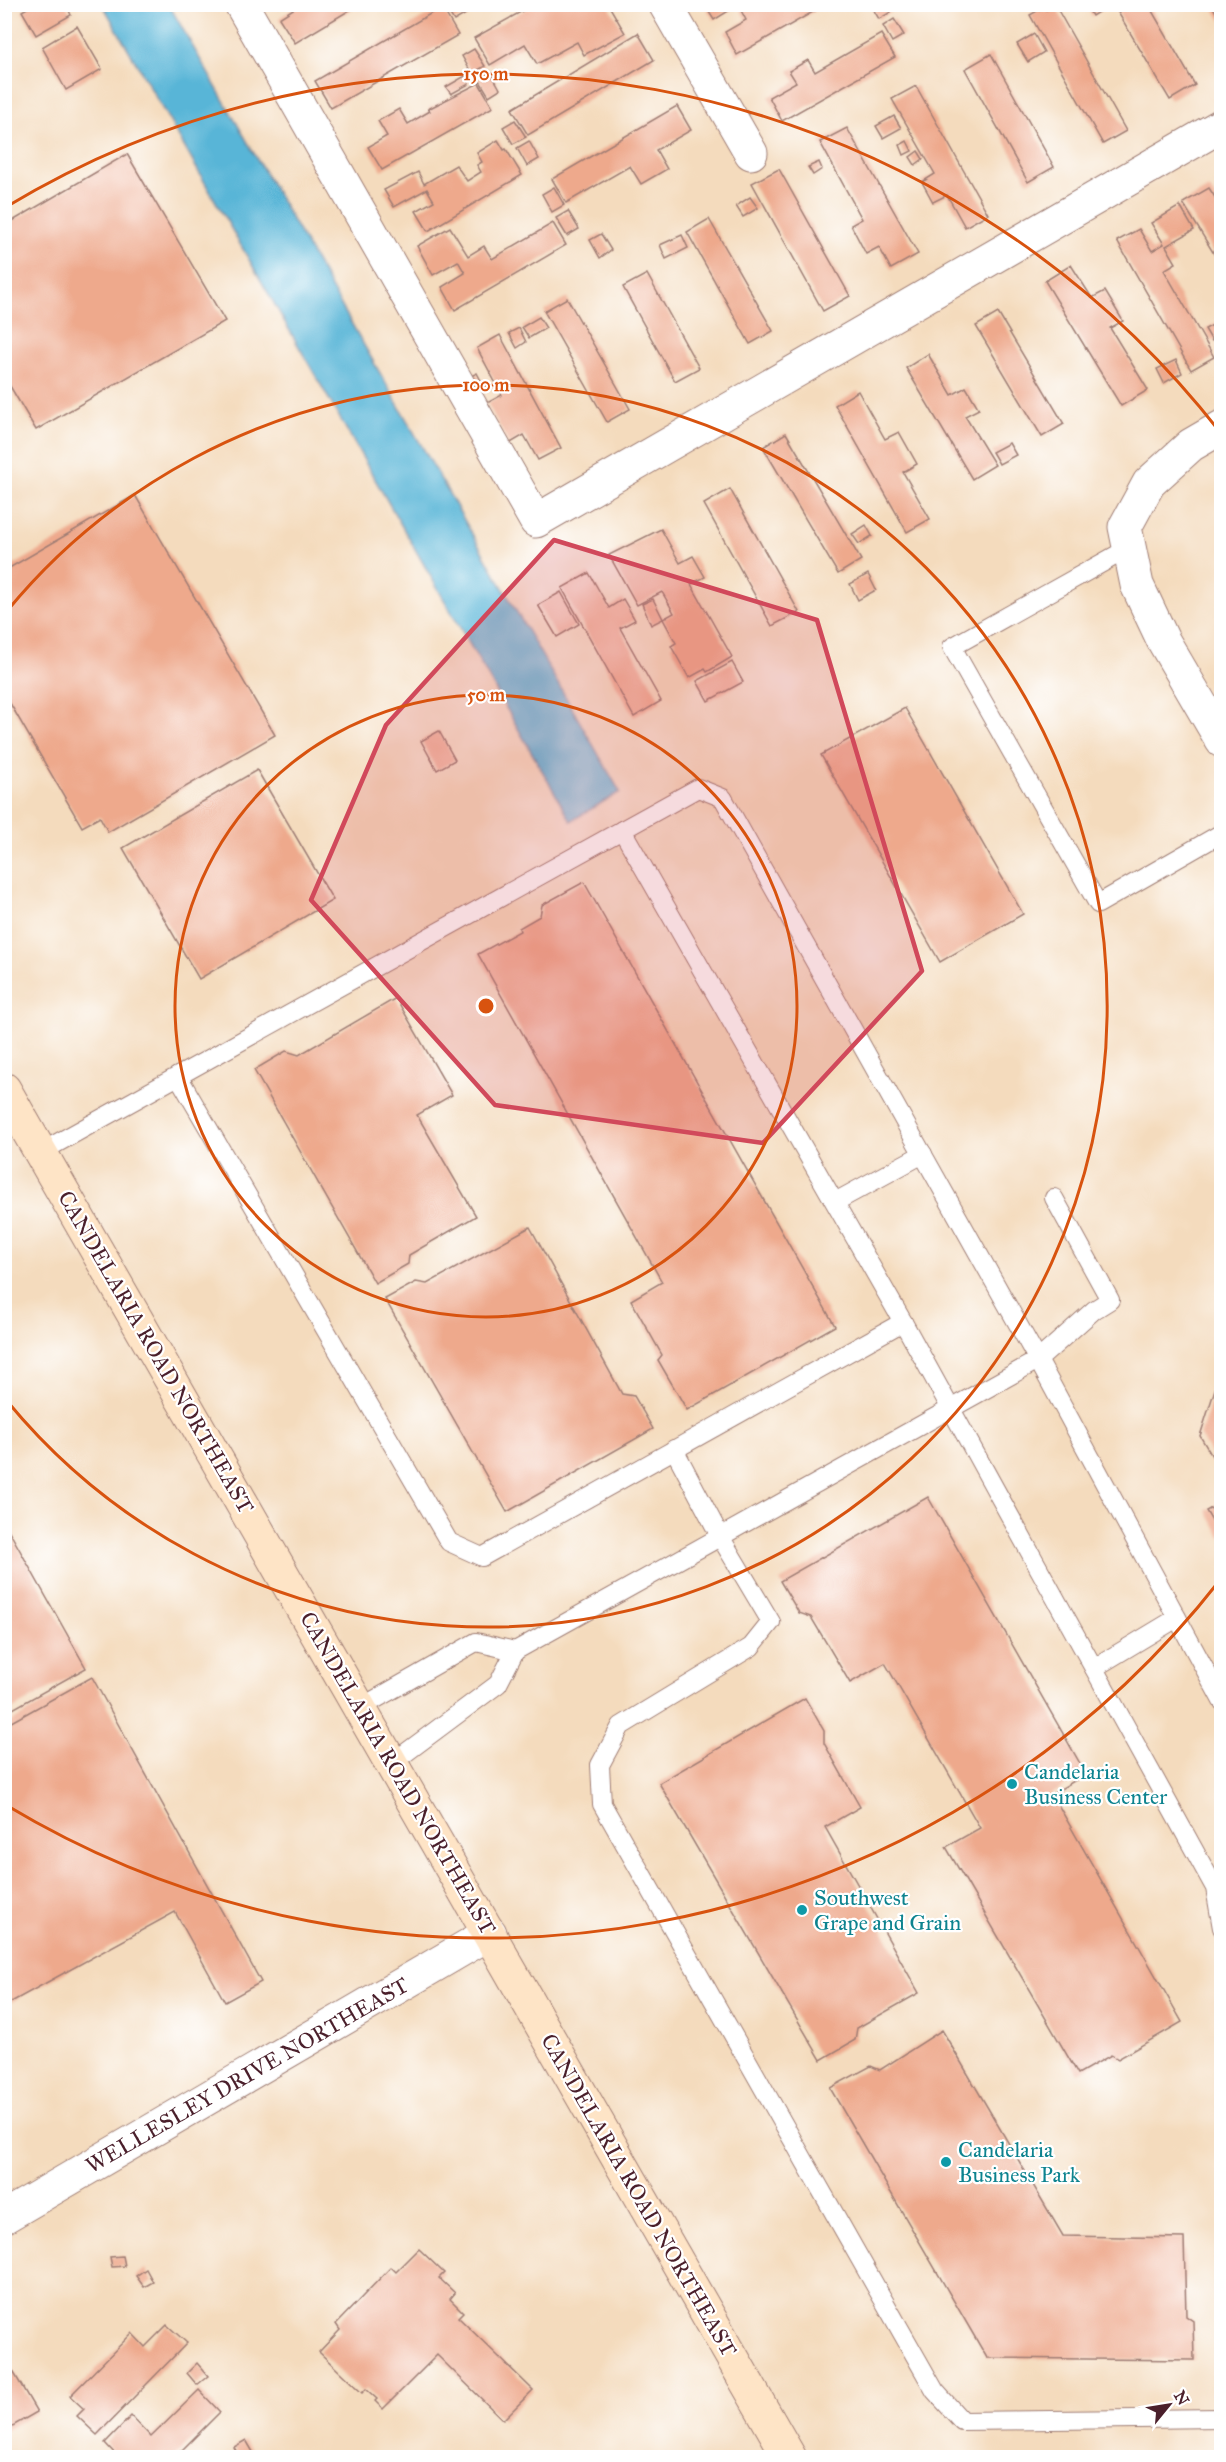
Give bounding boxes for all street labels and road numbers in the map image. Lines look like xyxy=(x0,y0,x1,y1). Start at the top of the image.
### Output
street label: CANDELARIA ROAD NORTHEAST xyxy=(52,1186,260,1518)
street label: CANDELARIA ROAD NORTHEAST xyxy=(294,1607,502,1939)
street label: WELLESLEY DRIVE NORTHEAST xyxy=(81,1971,413,2179)
street label: CANDELARIA ROAD NORTHEAST xyxy=(535,2029,743,2361)

